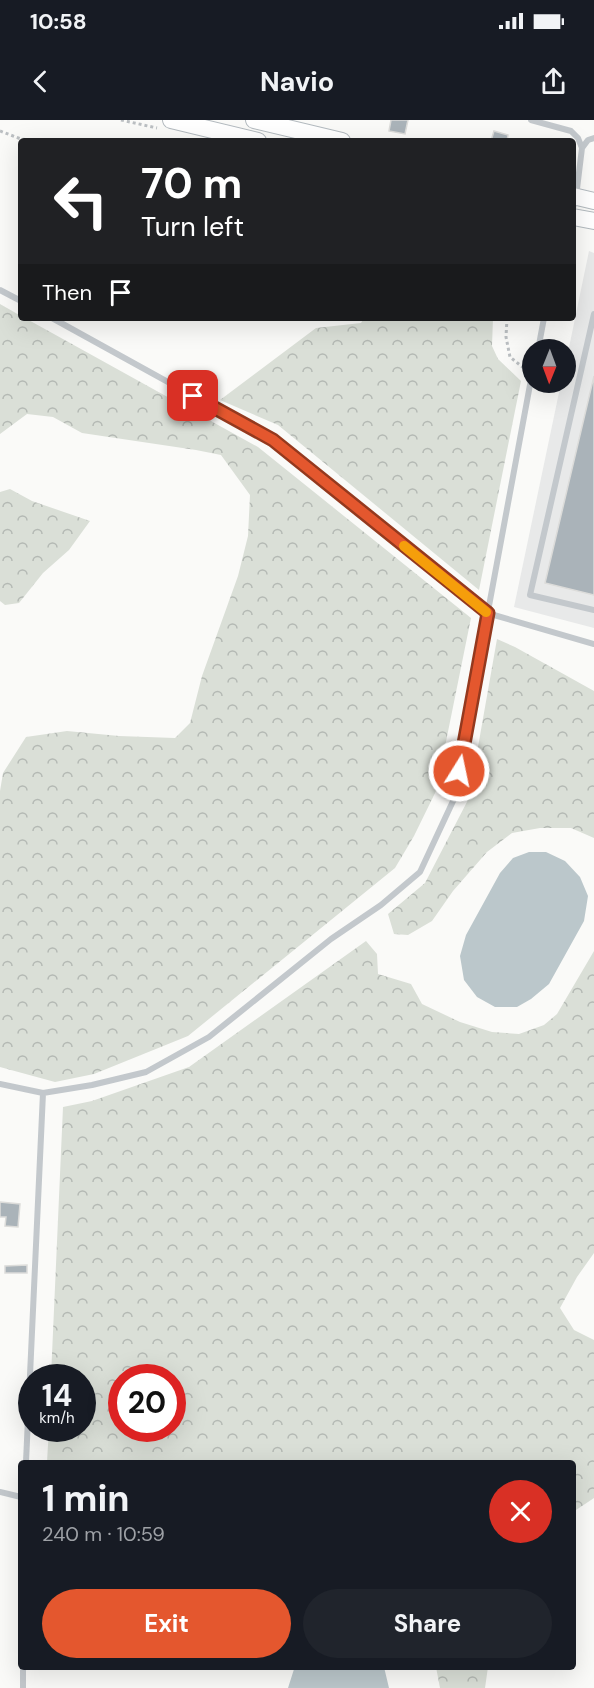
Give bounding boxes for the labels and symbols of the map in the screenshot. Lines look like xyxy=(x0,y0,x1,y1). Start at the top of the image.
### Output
north arrow xyxy=(522,339,576,393)
pin xyxy=(167,370,218,421)
position arrow xyxy=(427,739,491,803)
speed limit sign: 20 xyxy=(108,1364,186,1442)

